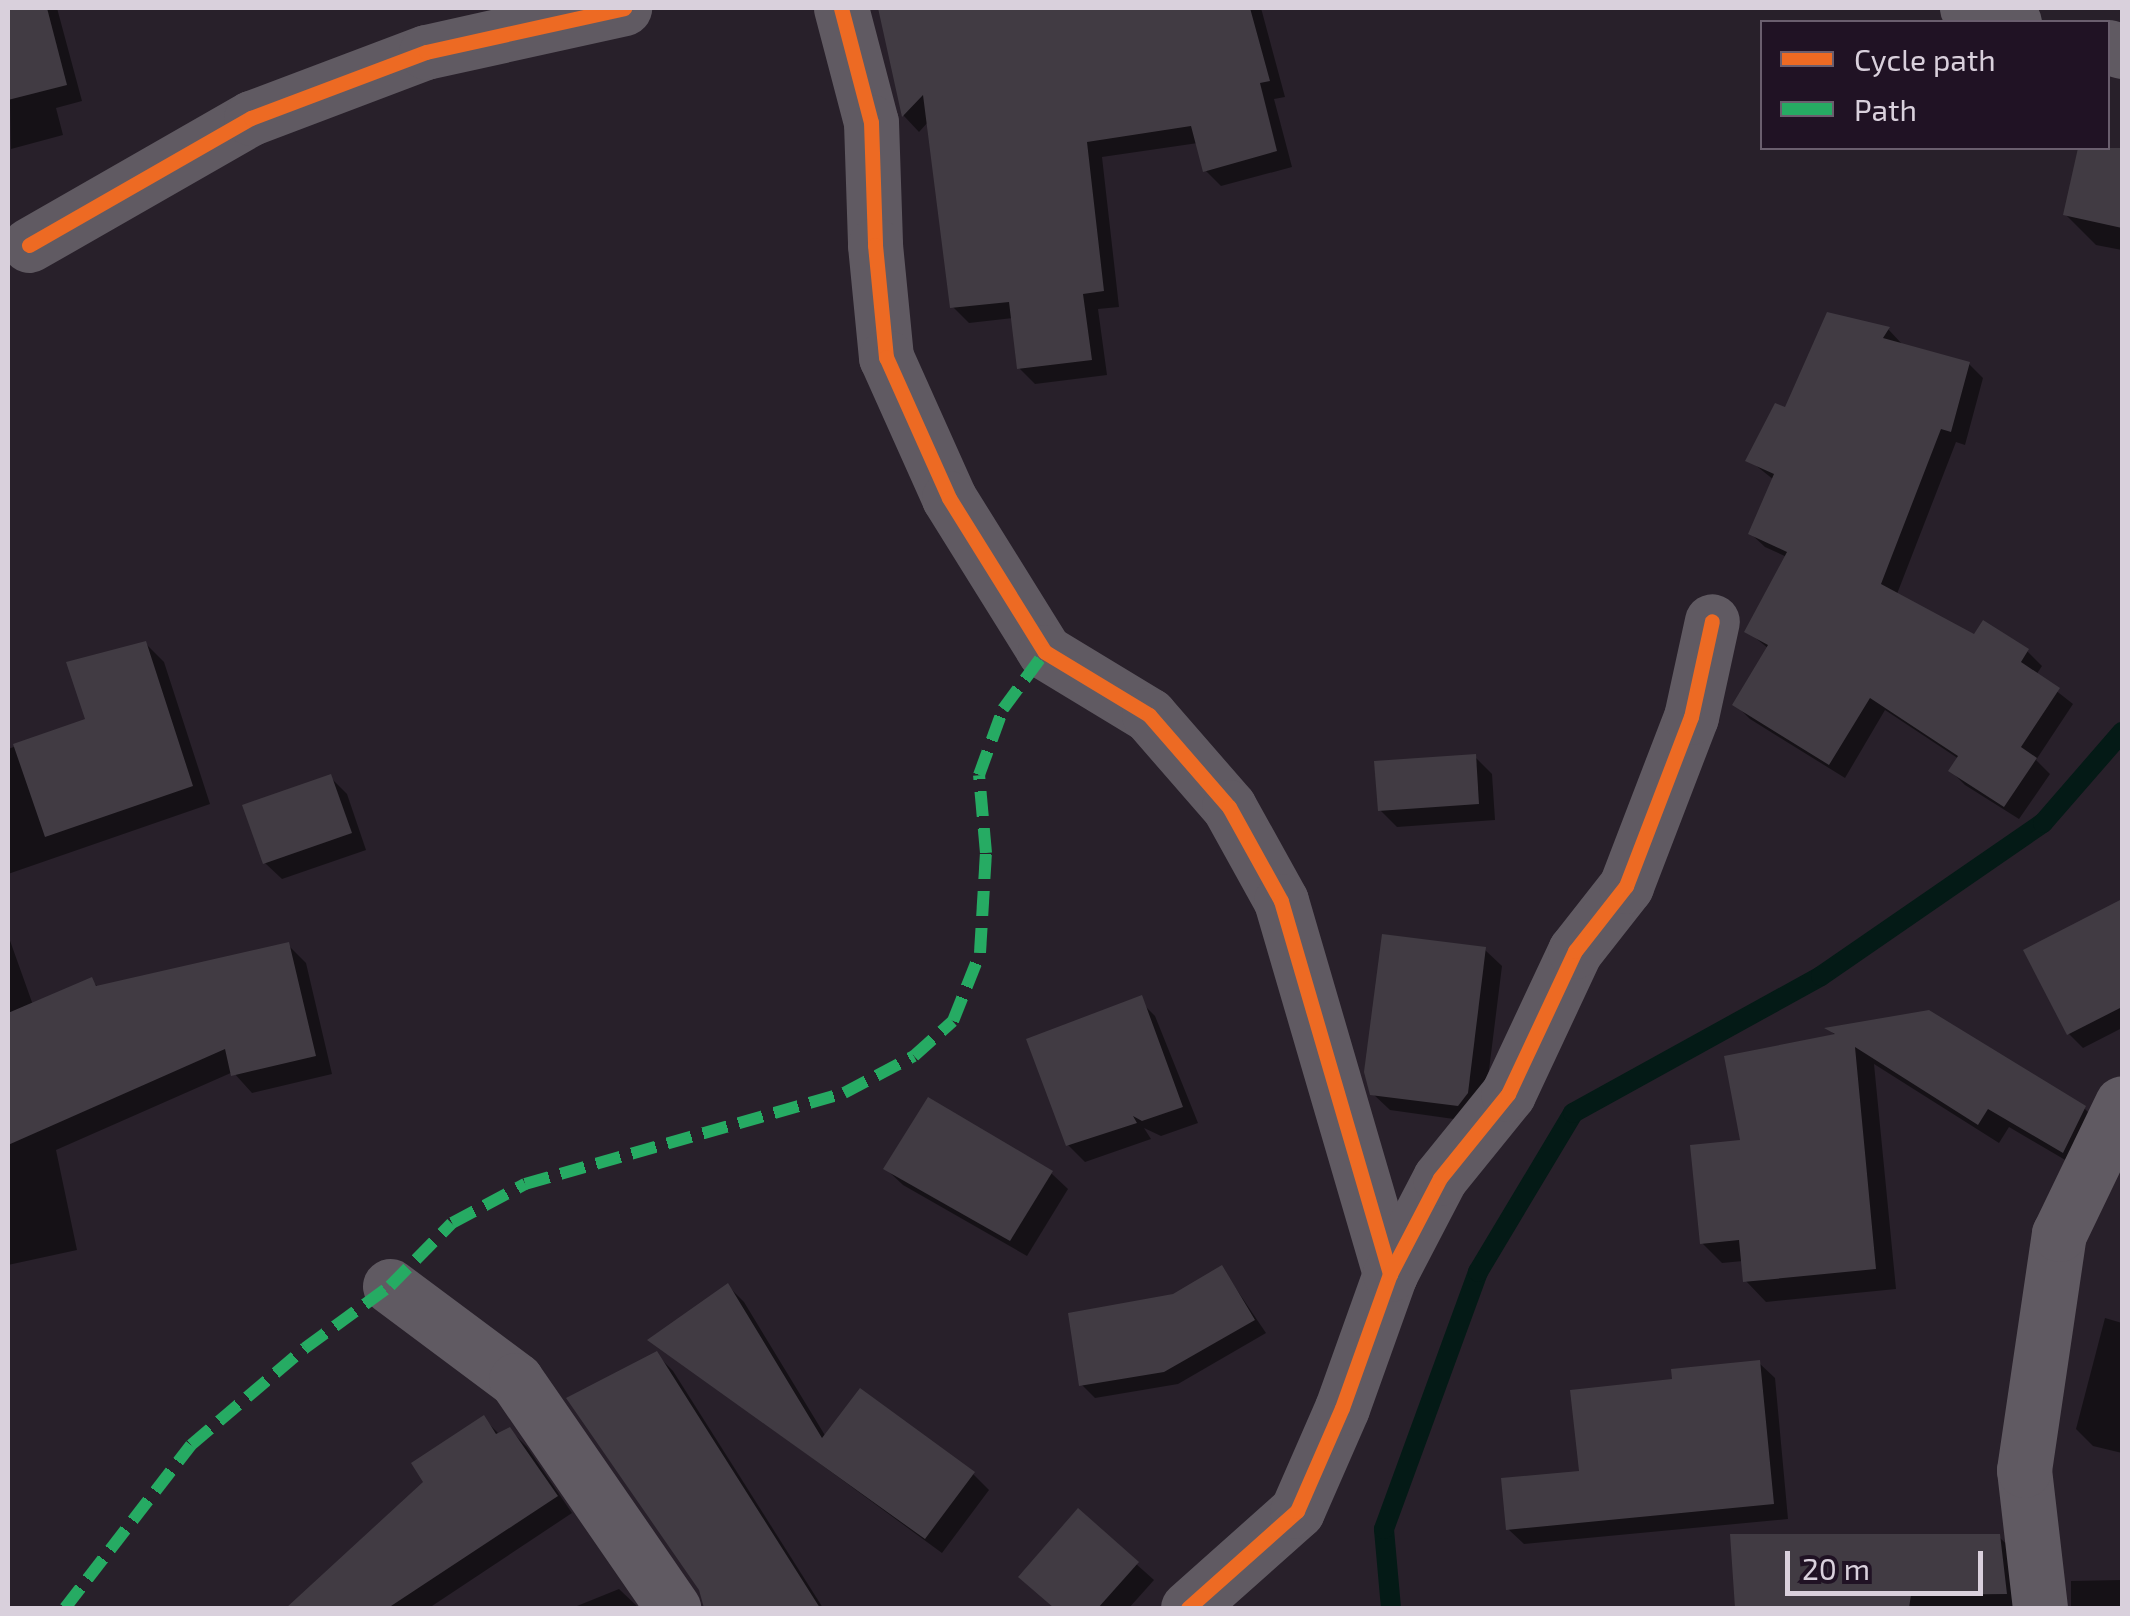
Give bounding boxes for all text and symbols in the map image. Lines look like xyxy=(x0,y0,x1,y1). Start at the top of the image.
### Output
legend xyxy=(1760,20,2110,150)
text: Cycle path xyxy=(1854,41,1996,77)
text: Path xyxy=(1854,91,1917,127)
scale bar xyxy=(1790,1531,1988,1593)
text: 20 m xyxy=(1802,1550,1870,1586)

